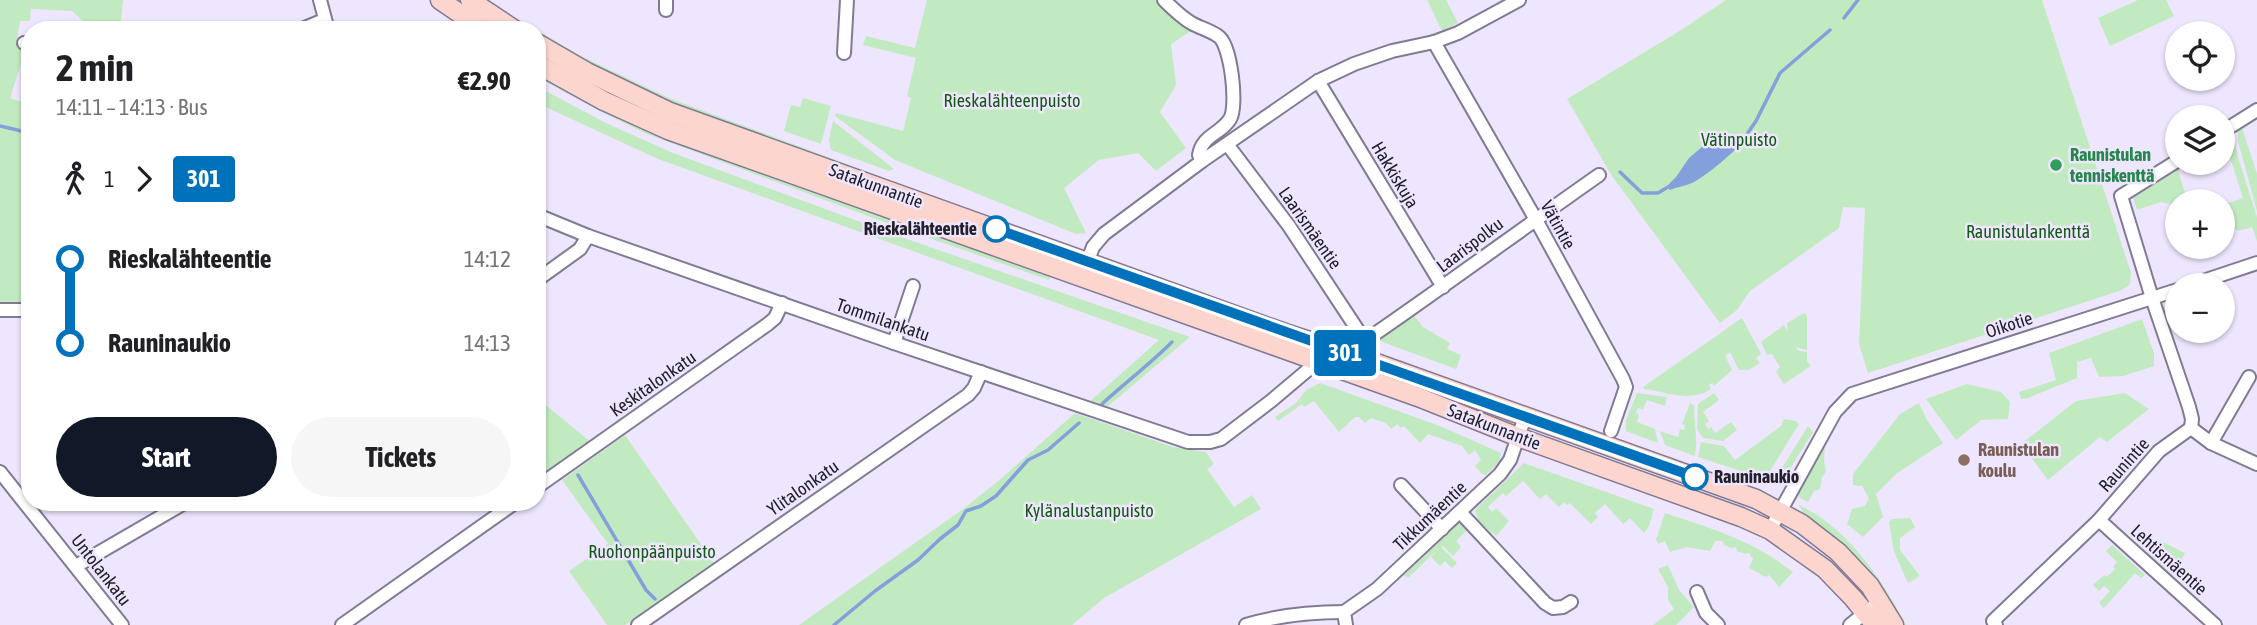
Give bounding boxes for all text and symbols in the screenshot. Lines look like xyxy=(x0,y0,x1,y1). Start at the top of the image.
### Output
map controls xyxy=(2165,21,2235,343)
button: locate xyxy=(2165,21,2235,91)
text: 2 min xyxy=(56,46,134,89)
text: €2.90 xyxy=(458,66,511,96)
park label: Rieskalähteenpuisto xyxy=(944,90,1081,111)
text: 14:11 – 14:13 · Bus xyxy=(56,94,208,120)
button: layers xyxy=(2165,105,2235,175)
park label: Vätinpuisto xyxy=(1701,129,1777,150)
street label: Hakkiskuja xyxy=(1367,138,1423,212)
place label: Raunistulan tenniskenttä xyxy=(2069,144,2154,186)
marker: Raunistulan tenniskenttä xyxy=(2048,157,2064,173)
street label: Satakunnantie xyxy=(826,159,926,212)
icon: walk xyxy=(56,160,94,198)
icon: forward xyxy=(125,160,163,198)
text: 301 xyxy=(187,165,221,192)
text: 1 xyxy=(104,166,115,192)
street label: Laarismäentie xyxy=(1274,183,1346,273)
button: + xyxy=(2165,189,2235,259)
street label: Vätintie xyxy=(1537,197,1580,253)
street label: Laarispolku xyxy=(1432,213,1507,276)
marker: Rieskalähteentie xyxy=(983,216,1009,242)
place label: Rieskalähteentie xyxy=(864,218,977,239)
park label: Raunistulankenttä xyxy=(1966,221,2090,242)
text: Rieskalähteentie xyxy=(108,244,272,274)
text: 14:12 xyxy=(464,246,511,272)
button: − xyxy=(2165,273,2235,343)
street label: Tommilankatu xyxy=(834,294,933,345)
street label: Oikotie xyxy=(1983,307,2035,342)
text: Rauninaukio xyxy=(108,328,231,358)
text: 14:13 xyxy=(464,330,511,356)
line badge: 301 xyxy=(1305,330,1385,376)
text: 301 xyxy=(1328,339,1362,366)
street label: Keskitalonkatu xyxy=(606,346,700,421)
street label: Satakunnantie xyxy=(1445,399,1544,454)
button: Start xyxy=(56,417,277,497)
button: Tickets xyxy=(291,417,511,497)
street label: Raunintie xyxy=(2094,433,2153,496)
place label: Raunistulan koulu xyxy=(1978,439,2059,481)
marker: Raunistulan koulu xyxy=(1956,452,1972,468)
street label: Ylitalonkatu xyxy=(763,455,842,520)
marker: Rauninaukio xyxy=(1682,464,1708,490)
place label: Rauninaukio xyxy=(1714,466,1799,487)
street label: Tikkumäentie xyxy=(1389,477,1470,555)
park label: Kylänalustanpuisto xyxy=(1024,500,1154,521)
street label: Lehtismäentie xyxy=(2127,520,2212,599)
street label: Untolankatu xyxy=(67,530,136,610)
park label: Ruohonpäänpuisto xyxy=(588,541,716,562)

